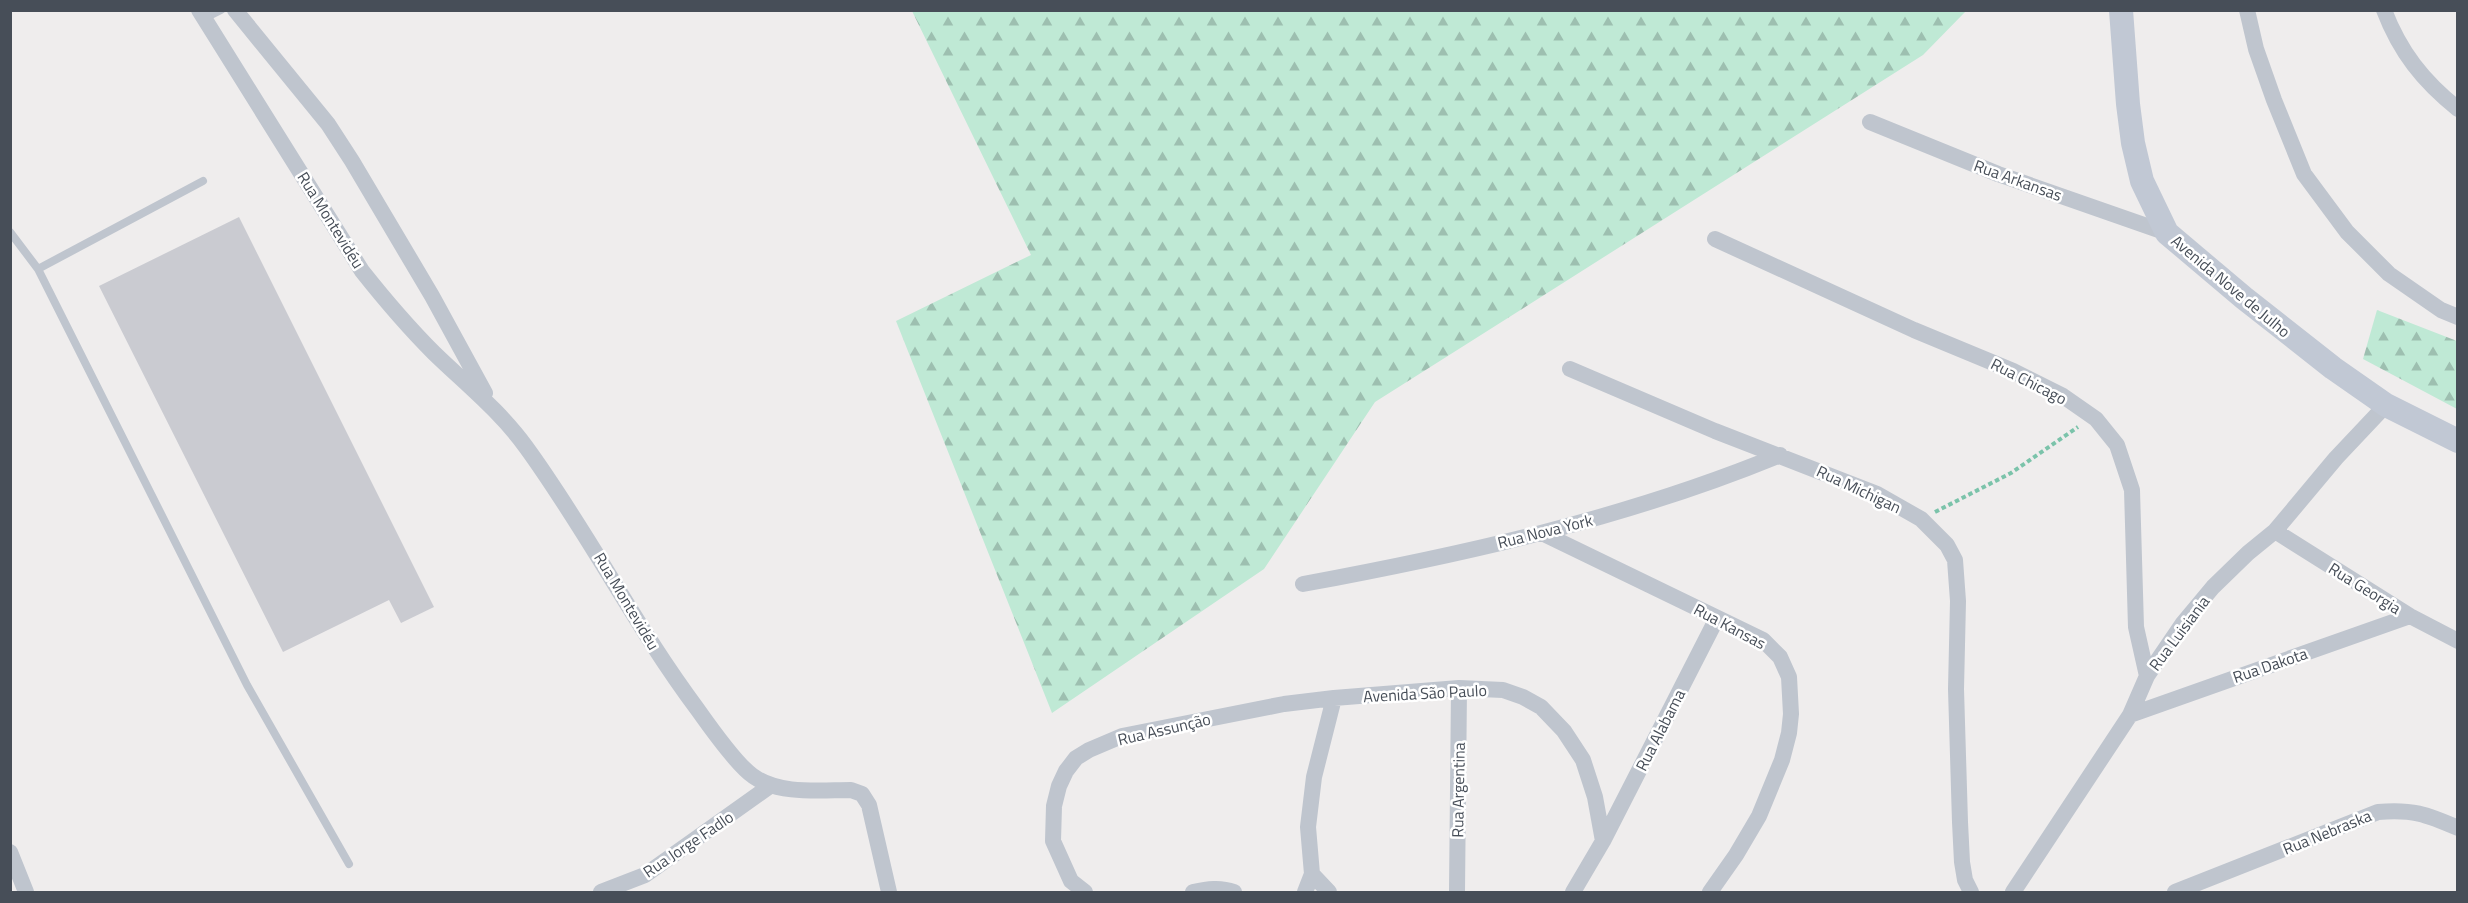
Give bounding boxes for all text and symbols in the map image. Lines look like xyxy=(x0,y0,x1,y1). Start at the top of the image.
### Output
street label: Rua Arkansas xyxy=(1971,153,2065,207)
street label: Rua Montevidéu xyxy=(292,167,370,273)
street label: Avenida Nove de Julho xyxy=(2166,229,2296,343)
street label: Rua Chicago xyxy=(1987,352,2071,410)
street label: Rua Michigan xyxy=(1813,459,1905,519)
street label: Rua Nova York xyxy=(1495,508,1595,554)
street label: Rua Montevidéu xyxy=(588,548,666,654)
street label: Rua Georgia xyxy=(2324,556,2406,620)
street label: Rua Luisiania xyxy=(2143,590,2215,676)
street label: Rua Kansas xyxy=(1690,597,1770,655)
street label: Rua Dakota xyxy=(2229,641,2311,689)
street label: Avenida São Paulo xyxy=(1363,678,1487,708)
street label: Rua Alabama xyxy=(1629,685,1691,775)
street label: Rua Assunção xyxy=(1115,707,1213,751)
street label: Rua Argentina xyxy=(1445,742,1471,838)
street label: Rua Nebraska xyxy=(2279,803,2375,861)
street label: Rua Jorge Fadlo xyxy=(638,805,738,883)

